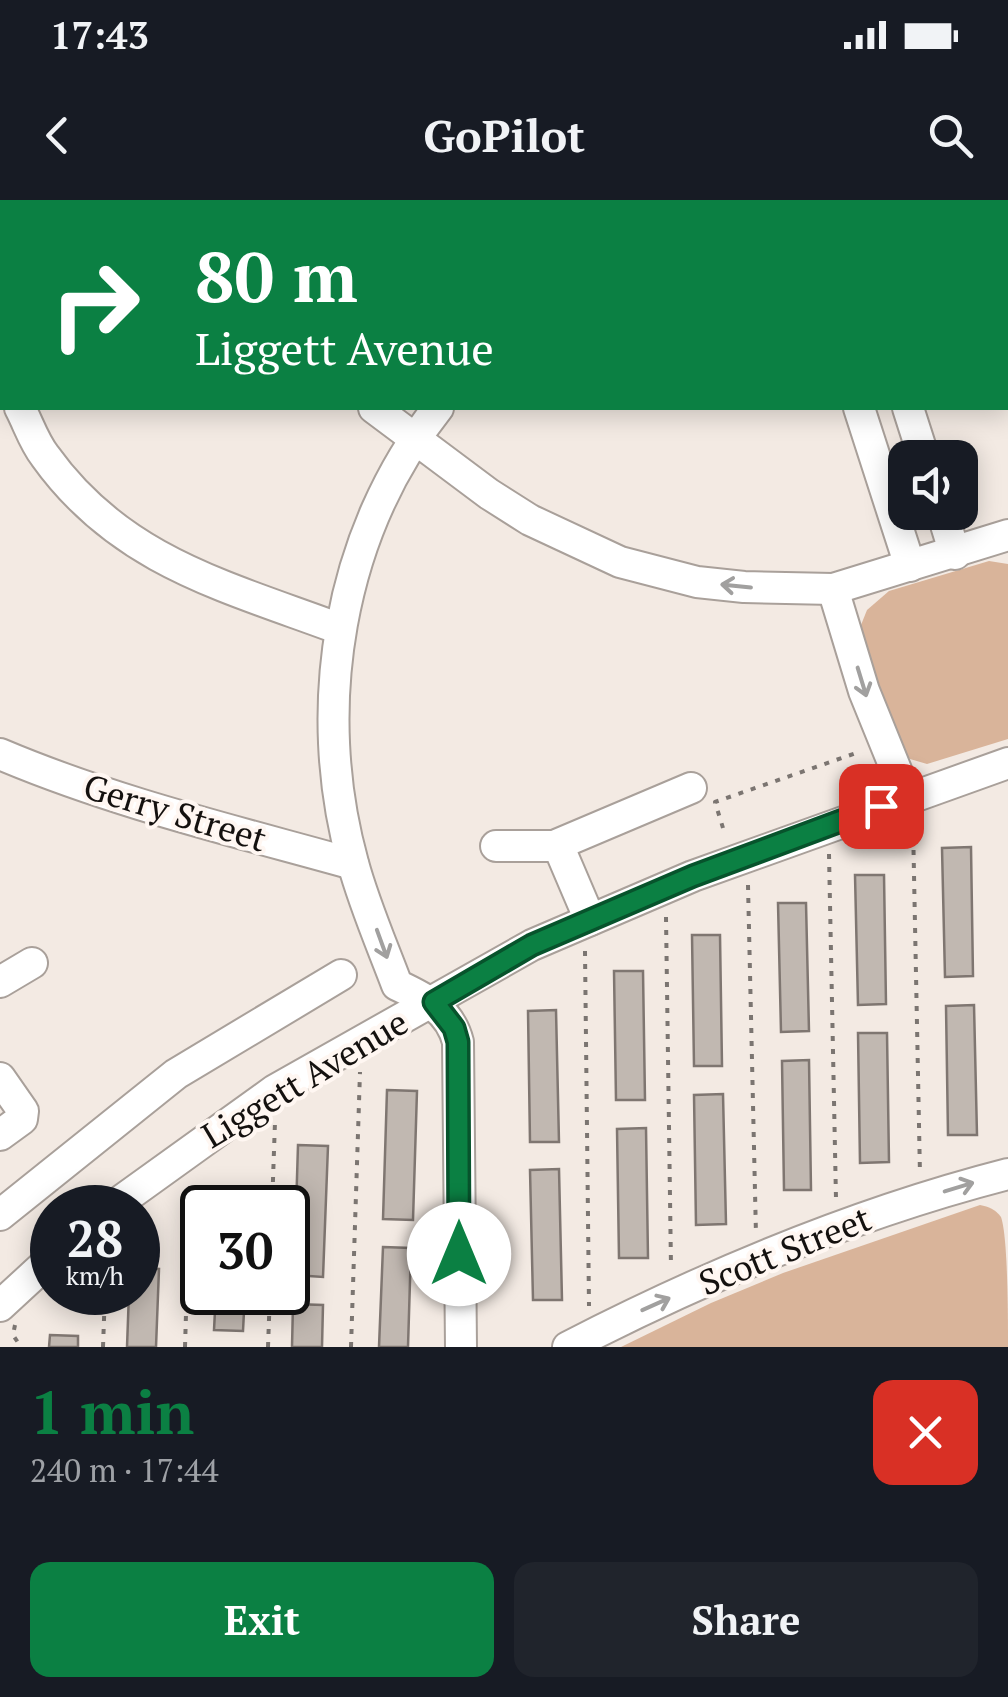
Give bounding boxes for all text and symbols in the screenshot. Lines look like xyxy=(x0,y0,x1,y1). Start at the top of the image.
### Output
text: 17:43 xyxy=(50,10,149,60)
text: GoPilot xyxy=(423,105,585,165)
icon: back xyxy=(30,108,85,163)
icon: search xyxy=(923,108,978,163)
text: 80 m xyxy=(195,229,358,322)
icon: right xyxy=(30,240,160,370)
text: Liggett Avenue xyxy=(195,318,494,378)
map controls xyxy=(888,440,978,530)
button: sound xyxy=(888,440,978,530)
one-way arrow xyxy=(720,576,753,595)
one-way arrow xyxy=(854,666,872,698)
street label: Gerry Street xyxy=(78,762,272,862)
pin xyxy=(839,764,924,849)
icon: arrive xyxy=(854,779,909,834)
one-way arrow xyxy=(374,927,392,958)
street label: Liggett Avenue xyxy=(193,999,416,1158)
one-way arrow xyxy=(943,1177,974,1195)
speed limit sign: 30 xyxy=(180,1185,310,1315)
street label: Scott Street xyxy=(692,1195,877,1305)
position arrow xyxy=(407,1202,511,1306)
text: 28 xyxy=(67,1205,123,1271)
text: km/h xyxy=(66,1259,124,1292)
one-way arrow xyxy=(640,1294,671,1312)
text: 1 min xyxy=(30,1372,194,1451)
button: close xyxy=(873,1380,978,1485)
text: 240 m · 17:44 xyxy=(30,1449,218,1491)
button: Exit xyxy=(30,1562,494,1677)
button: Share xyxy=(514,1562,978,1677)

